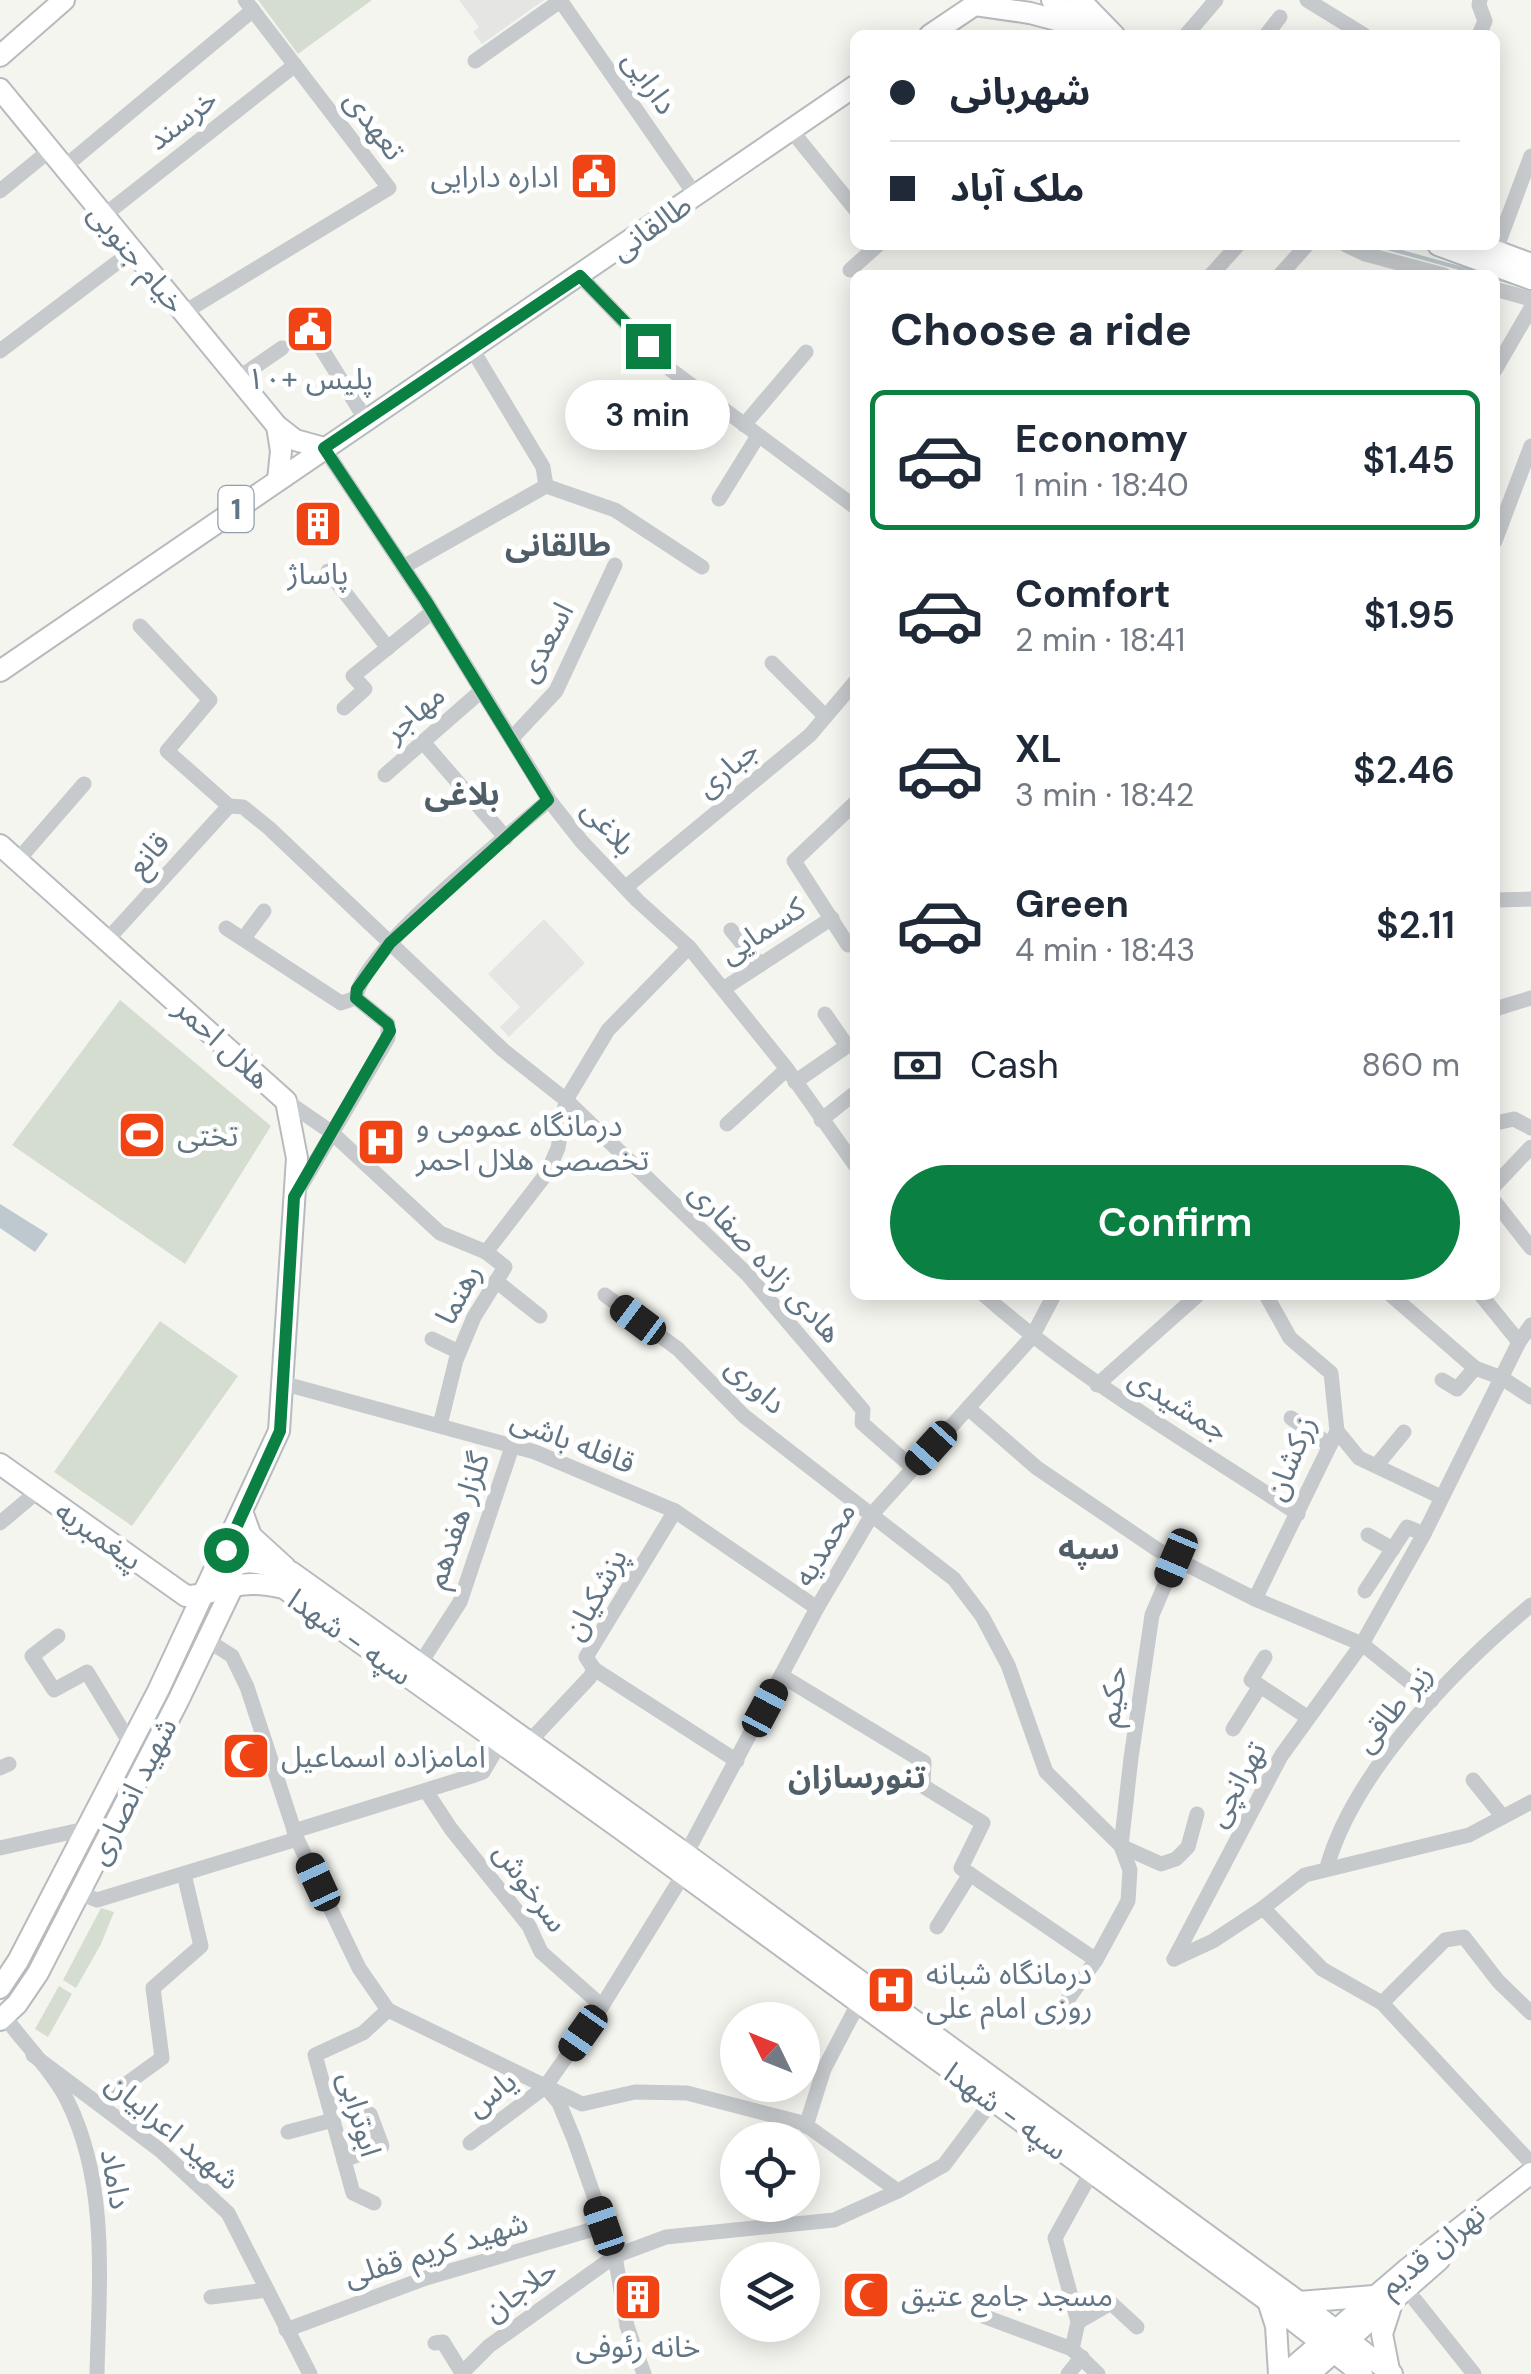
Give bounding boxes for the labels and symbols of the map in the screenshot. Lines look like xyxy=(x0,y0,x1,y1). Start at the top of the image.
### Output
street label: دارایی xyxy=(614,42,686,122)
street label: خرسند xyxy=(139,79,225,159)
street label: تعهدی xyxy=(336,82,414,168)
public building icon: اداره دارایی xyxy=(568,150,620,202)
place label: اداره دارایی xyxy=(431,157,559,196)
street label: طالقانی xyxy=(603,185,699,269)
street label: خیام جنوبی xyxy=(77,195,194,323)
public building icon: پلیس +۱۰ xyxy=(284,303,336,355)
route end xyxy=(626,324,671,369)
place label: پلیس +۱۰ xyxy=(247,359,373,398)
callout: 3 min xyxy=(566,381,730,451)
road number: 1 xyxy=(218,486,254,532)
building icon: پاساژ xyxy=(292,498,344,550)
district label: طالقانی xyxy=(505,524,611,566)
place label: پاساژ xyxy=(287,554,348,593)
street label: اسعدی xyxy=(508,595,582,689)
street label: مهاجر xyxy=(374,676,453,751)
street label: جباری xyxy=(687,730,767,806)
district label: بلاغی xyxy=(424,773,500,815)
street label: بلاغی xyxy=(573,790,645,864)
street label: قانع xyxy=(118,824,180,886)
street label: کسمایی xyxy=(712,887,813,972)
street label: هلال احمر xyxy=(166,988,279,1098)
place label: درمانگاه عمومی و تخصصی هلال احمر xyxy=(415,1106,649,1179)
sports icon: تختی xyxy=(116,1109,168,1161)
place label: تختی xyxy=(177,1116,238,1155)
hospital icon: درمانگاه عمومی و تخصصی هلال احمر xyxy=(355,1116,407,1168)
street label: هادی زاده صفاری xyxy=(681,1173,851,1351)
street label: رهنما xyxy=(426,1257,490,1331)
car xyxy=(605,1290,671,1350)
street label: داوری xyxy=(717,1348,795,1422)
street label: جمشیدی xyxy=(1122,1358,1236,1450)
street label: قافله باشی xyxy=(506,1400,640,1482)
street label: زرکشان xyxy=(1255,1410,1325,1506)
car xyxy=(900,1416,962,1480)
street label: گلزار هفدهم xyxy=(416,1447,502,1594)
street label: پیغمبریه xyxy=(48,1491,150,1579)
street label: محمدیه xyxy=(784,1495,864,1593)
car xyxy=(1150,1525,1202,1591)
district label: سپه xyxy=(1058,1527,1120,1570)
route start xyxy=(204,1528,249,1573)
street label: پزشکیان xyxy=(554,1541,636,1647)
street label: سپه - شهدا xyxy=(280,1580,420,1694)
street label: زیر طاقی xyxy=(1345,1656,1441,1760)
street label: حکیم xyxy=(1088,1663,1140,1729)
car xyxy=(738,1674,792,1742)
street label: شهید انصاری xyxy=(78,1711,186,1871)
mosque icon: امامزاده اسماعیل xyxy=(220,1730,272,1782)
street label: تهرانچی xyxy=(1197,1734,1275,1834)
place label: امامزاده اسماعیل xyxy=(281,1737,486,1776)
district label: تنورسازان xyxy=(788,1756,926,1798)
street label: سرخوش xyxy=(485,1834,577,1940)
car xyxy=(292,1848,344,1916)
place label: درمانگاه شبانه روزی امام علی xyxy=(926,1954,1093,2030)
hospital icon: درمانگاه شبانه روزی امام علی xyxy=(865,1964,917,2016)
car xyxy=(554,2000,612,2066)
north arrow xyxy=(720,2002,820,2102)
street label: سپه - شهدا xyxy=(936,2053,1075,2169)
street label: یاس xyxy=(458,2061,524,2125)
street label: شهید اعرابیان xyxy=(98,2064,248,2198)
street label: ابوترابی xyxy=(329,2067,391,2161)
street label: داماد xyxy=(92,2146,140,2212)
car xyxy=(580,2193,628,2259)
street label: تهران قدیم xyxy=(1371,2195,1496,2308)
street label: شهید کریم قفلی xyxy=(339,2203,534,2299)
street label: حلاجان xyxy=(475,2250,565,2330)
mosque icon: مسجد جامع عتیق xyxy=(840,2269,892,2321)
building icon: خانه رئوفی xyxy=(612,2271,664,2323)
place label: مسجد جامع عتیق xyxy=(901,2276,1113,2318)
place label: خانه رئوفی xyxy=(576,2327,700,2366)

